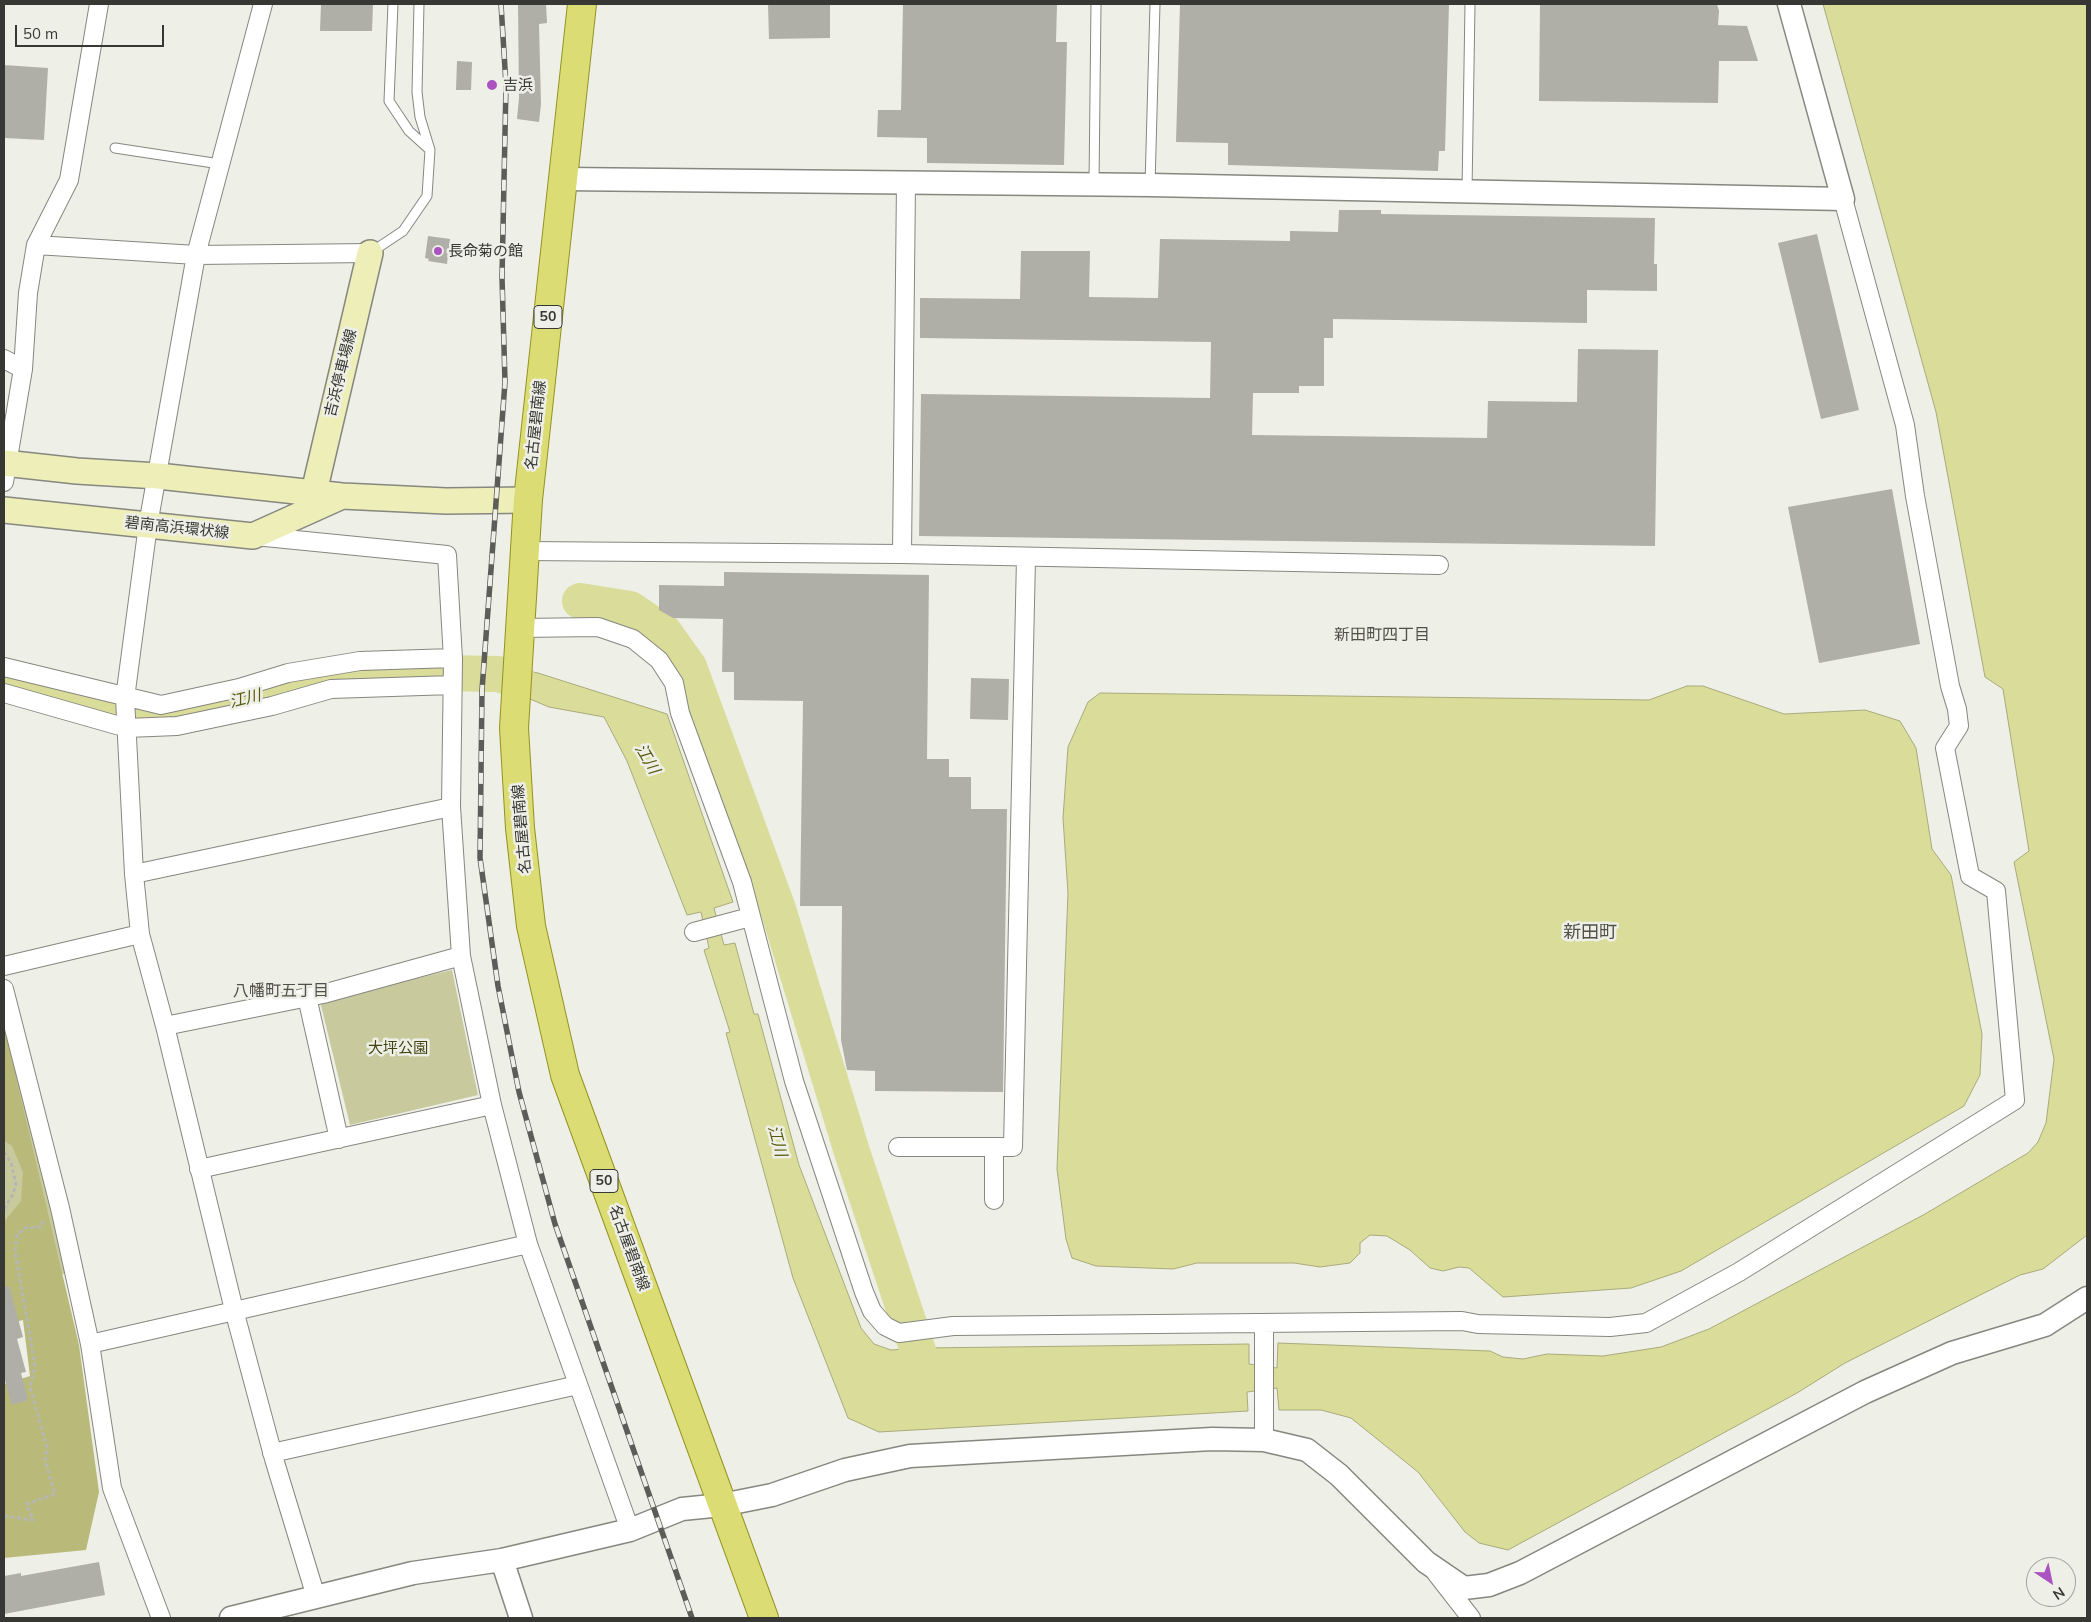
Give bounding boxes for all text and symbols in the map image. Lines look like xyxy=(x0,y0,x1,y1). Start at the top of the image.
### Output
scale bar xyxy=(18,15,166,47)
text: 50 m xyxy=(23,24,58,43)
place label: 吉浜 xyxy=(503,76,533,94)
marker: 吉浜 xyxy=(485,78,499,92)
place label: 長命菊の館 xyxy=(448,242,523,260)
marker: 長命菊の館 xyxy=(432,245,444,257)
road number: 50 xyxy=(534,306,562,328)
street label: 吉浜停車場線 xyxy=(321,327,361,419)
street label: 名古屋碧南線 xyxy=(522,379,550,471)
street label: 碧南高浜環状線 xyxy=(124,514,230,542)
district label: 新田町四丁目 xyxy=(1334,625,1430,645)
water label: 江川 xyxy=(227,686,263,712)
water label: 江川 xyxy=(631,740,663,778)
street label: 名古屋碧南線 xyxy=(509,783,535,875)
district label: 新田町 xyxy=(1563,922,1617,944)
district label: 八幡町五丁目 xyxy=(233,981,329,1001)
park label: 大坪公園 xyxy=(368,1039,428,1057)
water label: 江川 xyxy=(764,1123,790,1159)
road number: 50 xyxy=(590,1170,618,1192)
street label: 名古屋碧南線 xyxy=(605,1203,653,1293)
north arrow xyxy=(2026,1557,2076,1607)
text: N xyxy=(2049,1583,2068,1604)

